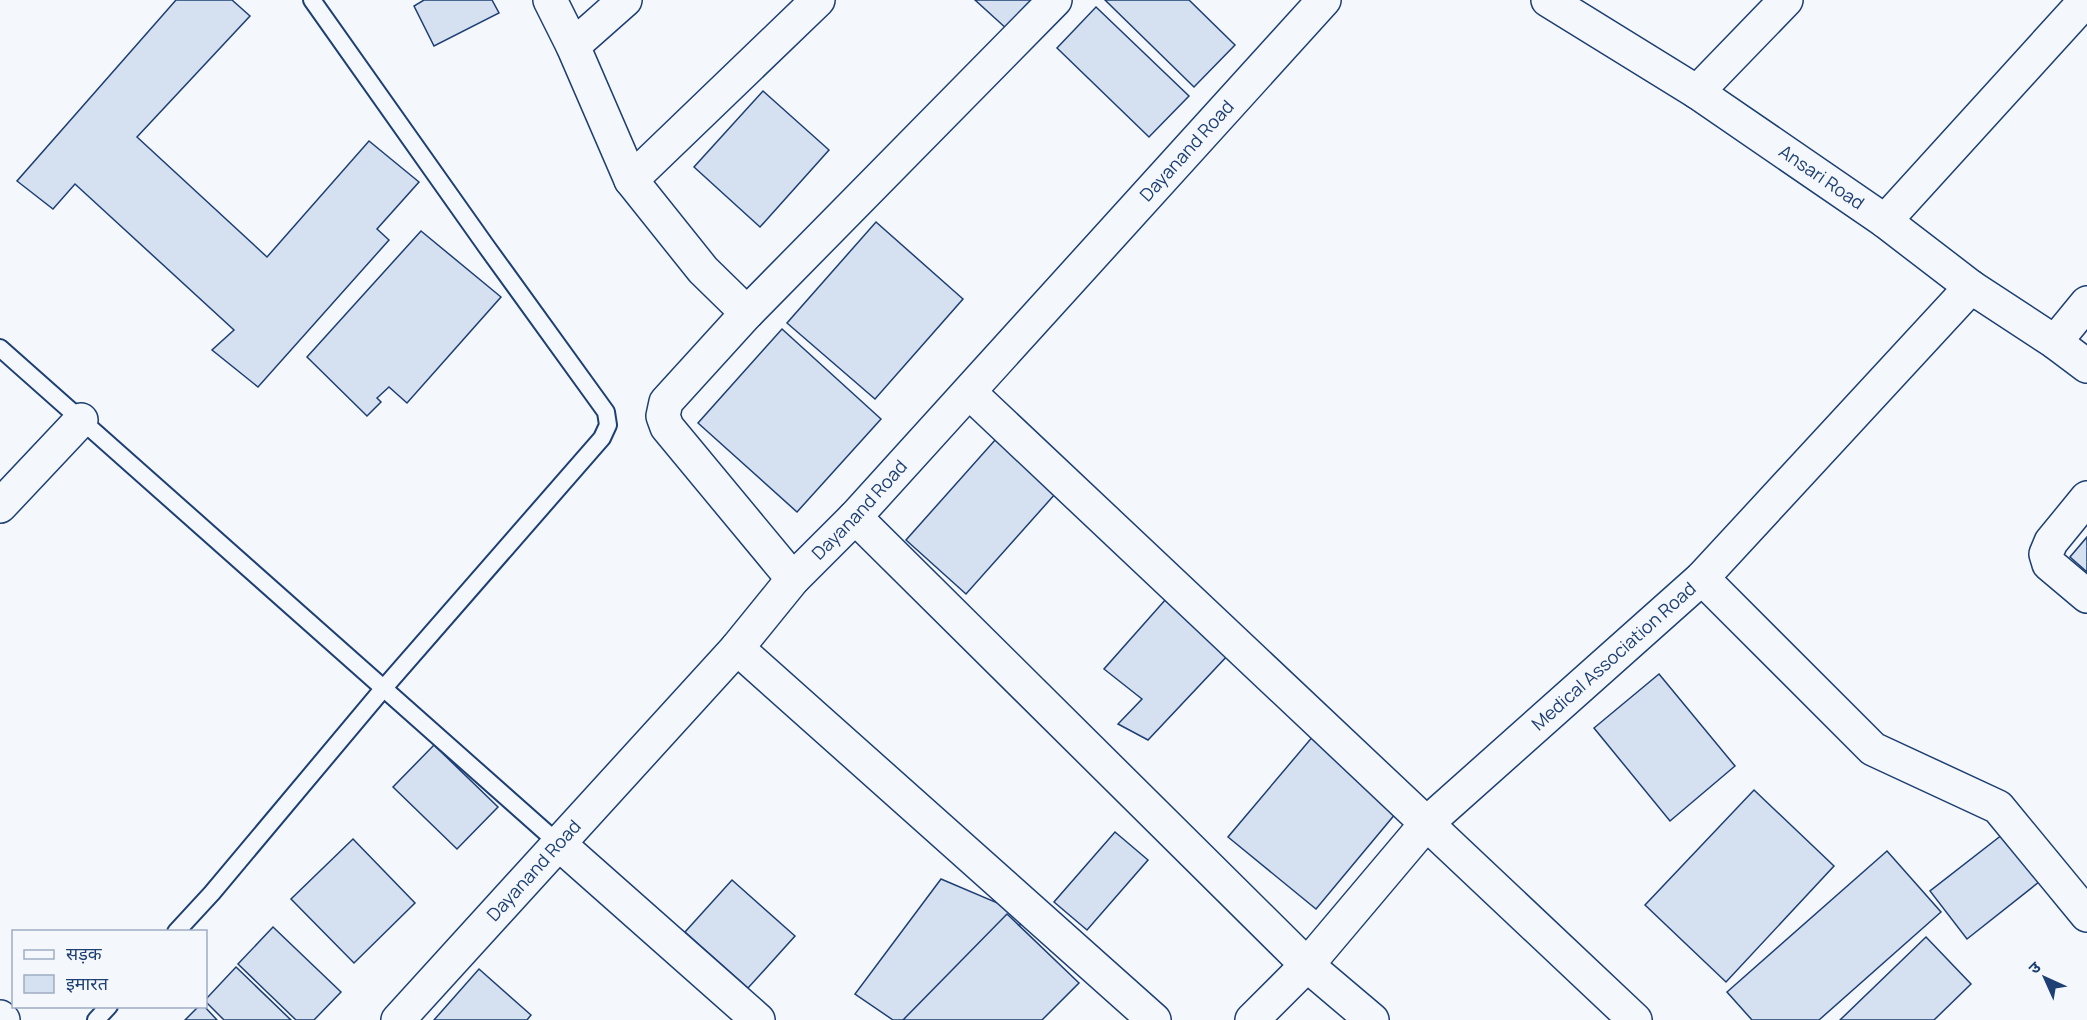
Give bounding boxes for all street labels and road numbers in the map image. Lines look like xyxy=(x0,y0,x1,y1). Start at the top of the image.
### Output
street label: Dayanand Road xyxy=(1134,94,1239,206)
street label: Ansari Road xyxy=(1775,139,1869,214)
street label: Dayanand Road xyxy=(806,454,912,565)
street label: Medical Association Road xyxy=(1526,576,1700,735)
street label: Dayanand Road xyxy=(481,814,586,926)

